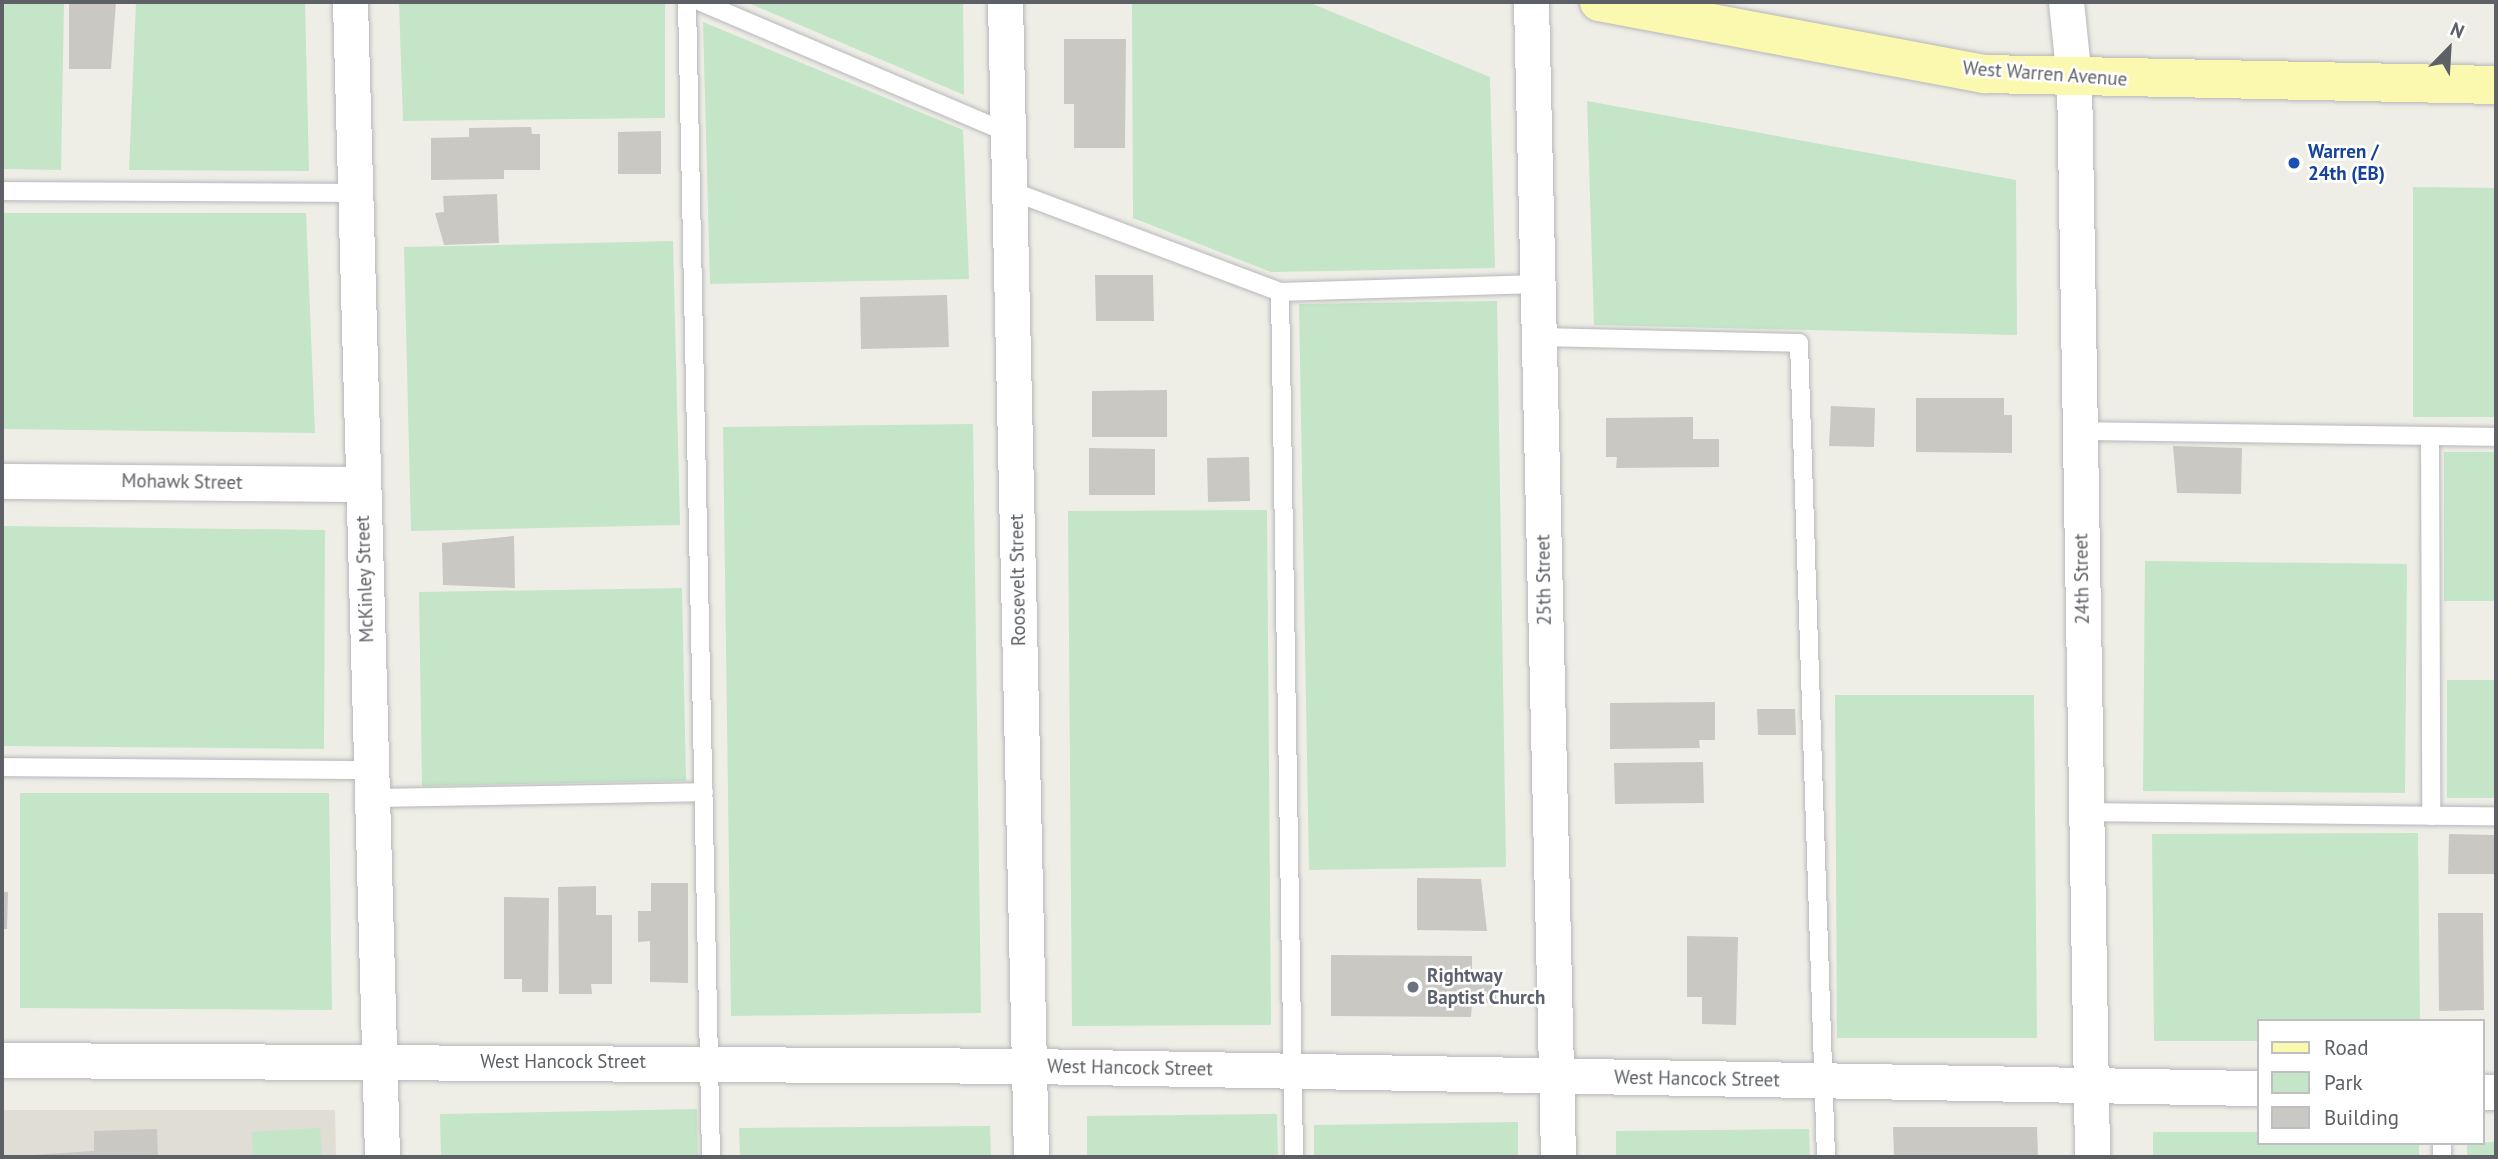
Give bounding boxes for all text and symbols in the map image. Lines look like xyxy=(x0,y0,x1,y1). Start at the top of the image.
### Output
north arrow xyxy=(2414,14,2484,84)
text: N xyxy=(2447,16,2468,43)
street label: West Warren Avenue xyxy=(1961,57,2129,91)
place label: Warren / 24th (EB) xyxy=(2308,141,2385,185)
marker: Warren / 24th (EB) xyxy=(2286,155,2302,171)
street label: Mohawk Street xyxy=(121,470,243,494)
street label: Roosevelt Street xyxy=(1005,514,1031,646)
street label: McKinley Street xyxy=(351,515,379,643)
street label: 24th Street xyxy=(2070,533,2094,625)
street label: 25th Street xyxy=(1532,534,1556,626)
place label: Rightway Baptist Church xyxy=(1427,965,1546,1009)
marker: Rightway Baptist Church xyxy=(1405,979,1421,995)
legend xyxy=(2256,1019,2484,1145)
text: Road xyxy=(2324,1034,2368,1061)
street label: West Hancock Street xyxy=(480,1051,646,1073)
street label: West Hancock Street xyxy=(1047,1055,1213,1081)
street label: West Hancock Street xyxy=(1614,1066,1780,1092)
text: Park xyxy=(2324,1069,2363,1096)
text: Building xyxy=(2324,1104,2399,1131)

